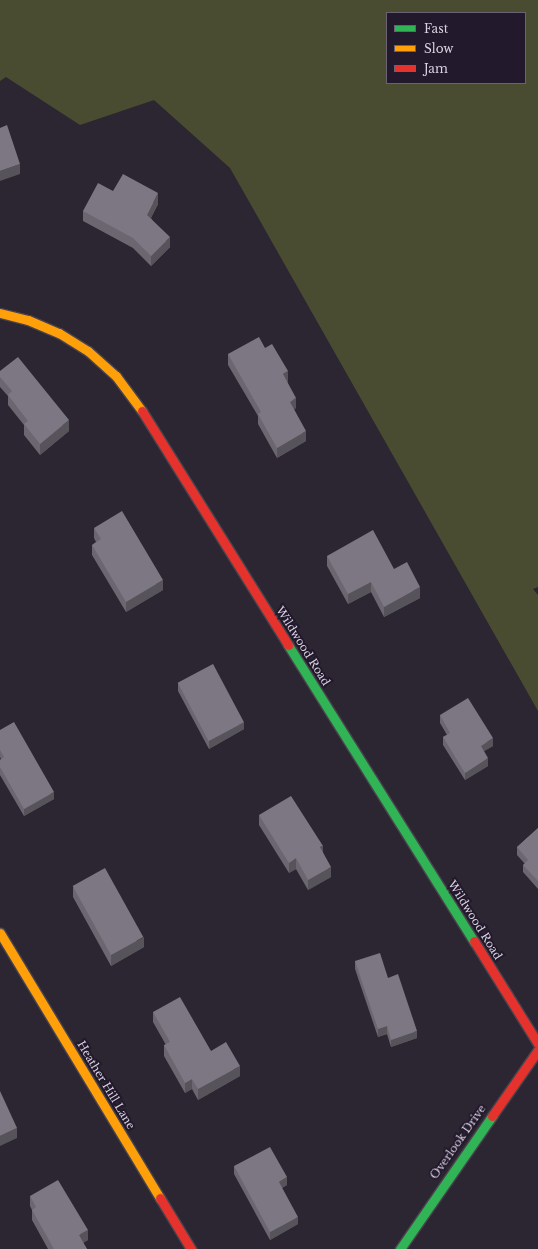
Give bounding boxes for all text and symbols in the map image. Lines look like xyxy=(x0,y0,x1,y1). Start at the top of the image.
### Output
legend xyxy=(386,12,526,84)
text: Fast xyxy=(424,21,448,36)
text: Slow xyxy=(424,41,453,56)
text: Jam xyxy=(424,61,448,76)
street label: Wildwood Road xyxy=(273,604,333,688)
street label: Wildwood Road xyxy=(445,878,505,962)
street label: Heather Hill Lane xyxy=(74,1038,138,1132)
street label: Overlook Drive xyxy=(427,1102,489,1182)

